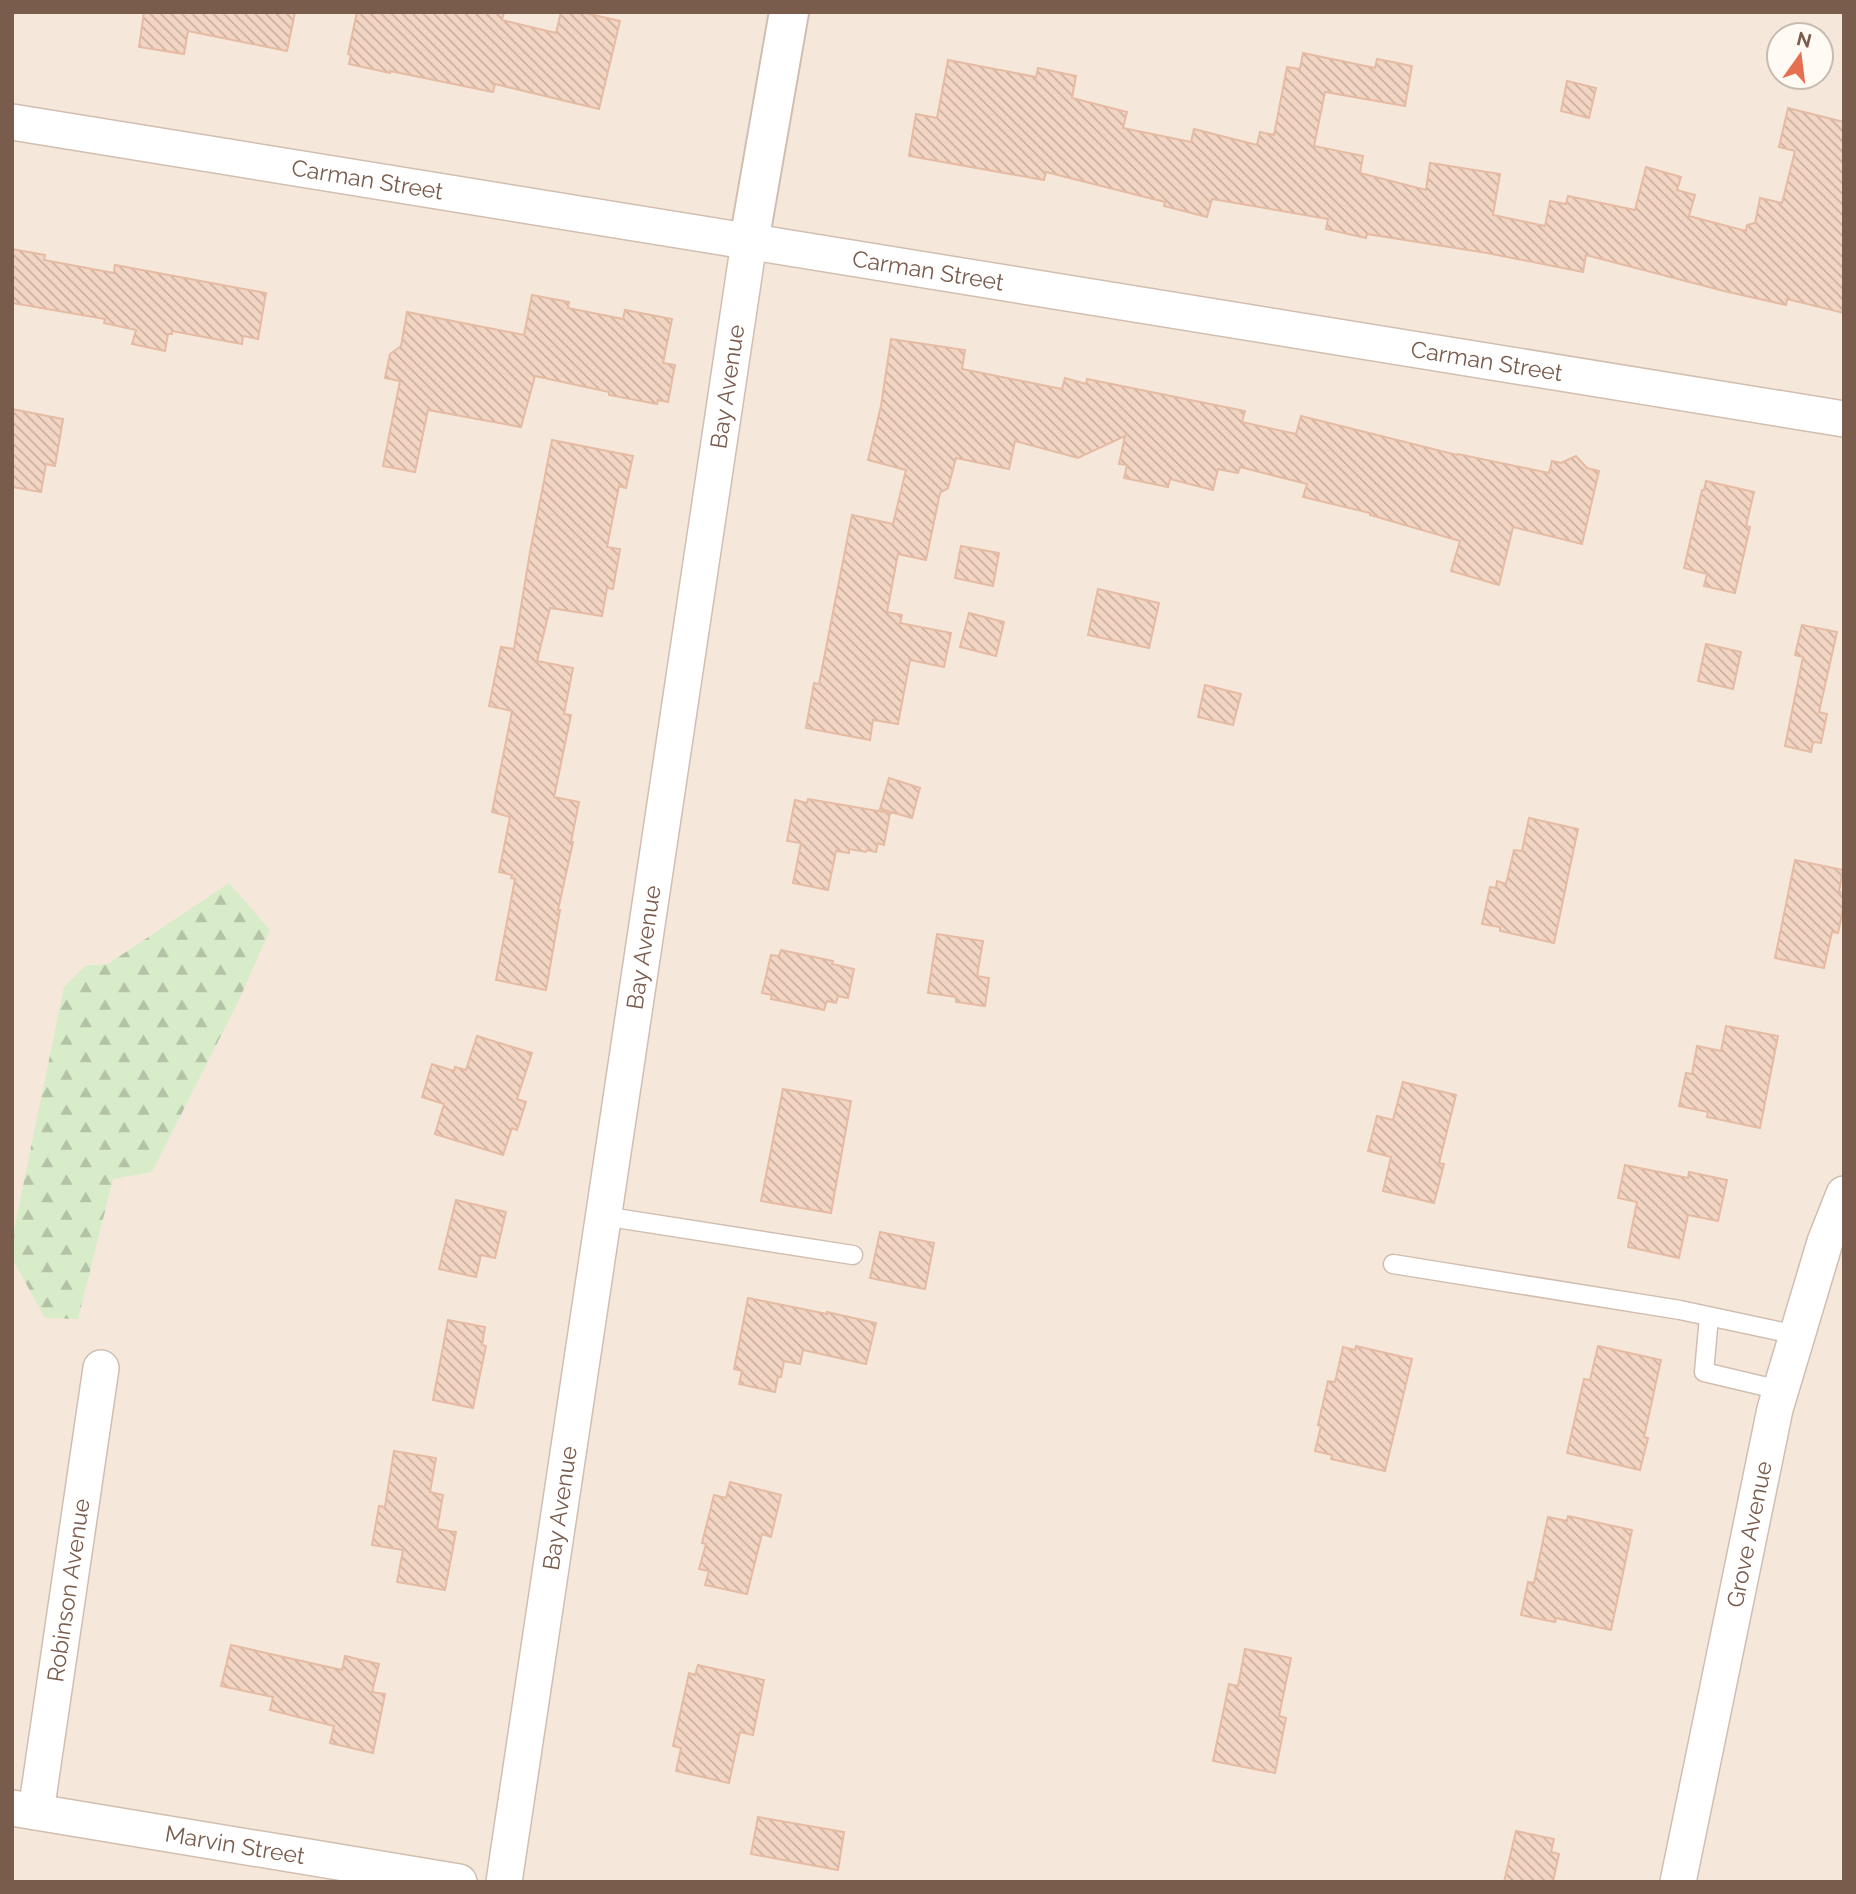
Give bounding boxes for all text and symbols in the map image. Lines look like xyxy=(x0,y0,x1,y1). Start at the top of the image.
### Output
north arrow xyxy=(1765,21,1835,91)
text: N xyxy=(1794,27,1814,52)
street label: Carman Street xyxy=(290,154,446,205)
street label: Carman Street xyxy=(850,244,1006,296)
street label: Bay Avenue xyxy=(704,323,750,450)
street label: Carman Street xyxy=(1409,335,1565,386)
street label: Bay Avenue xyxy=(621,883,666,1011)
street label: Bay Avenue xyxy=(537,1444,582,1572)
street label: Grove Avenue xyxy=(1721,1459,1777,1610)
street label: Robinson Avenue xyxy=(41,1497,95,1684)
street label: Marvin Street xyxy=(163,1820,307,1869)

